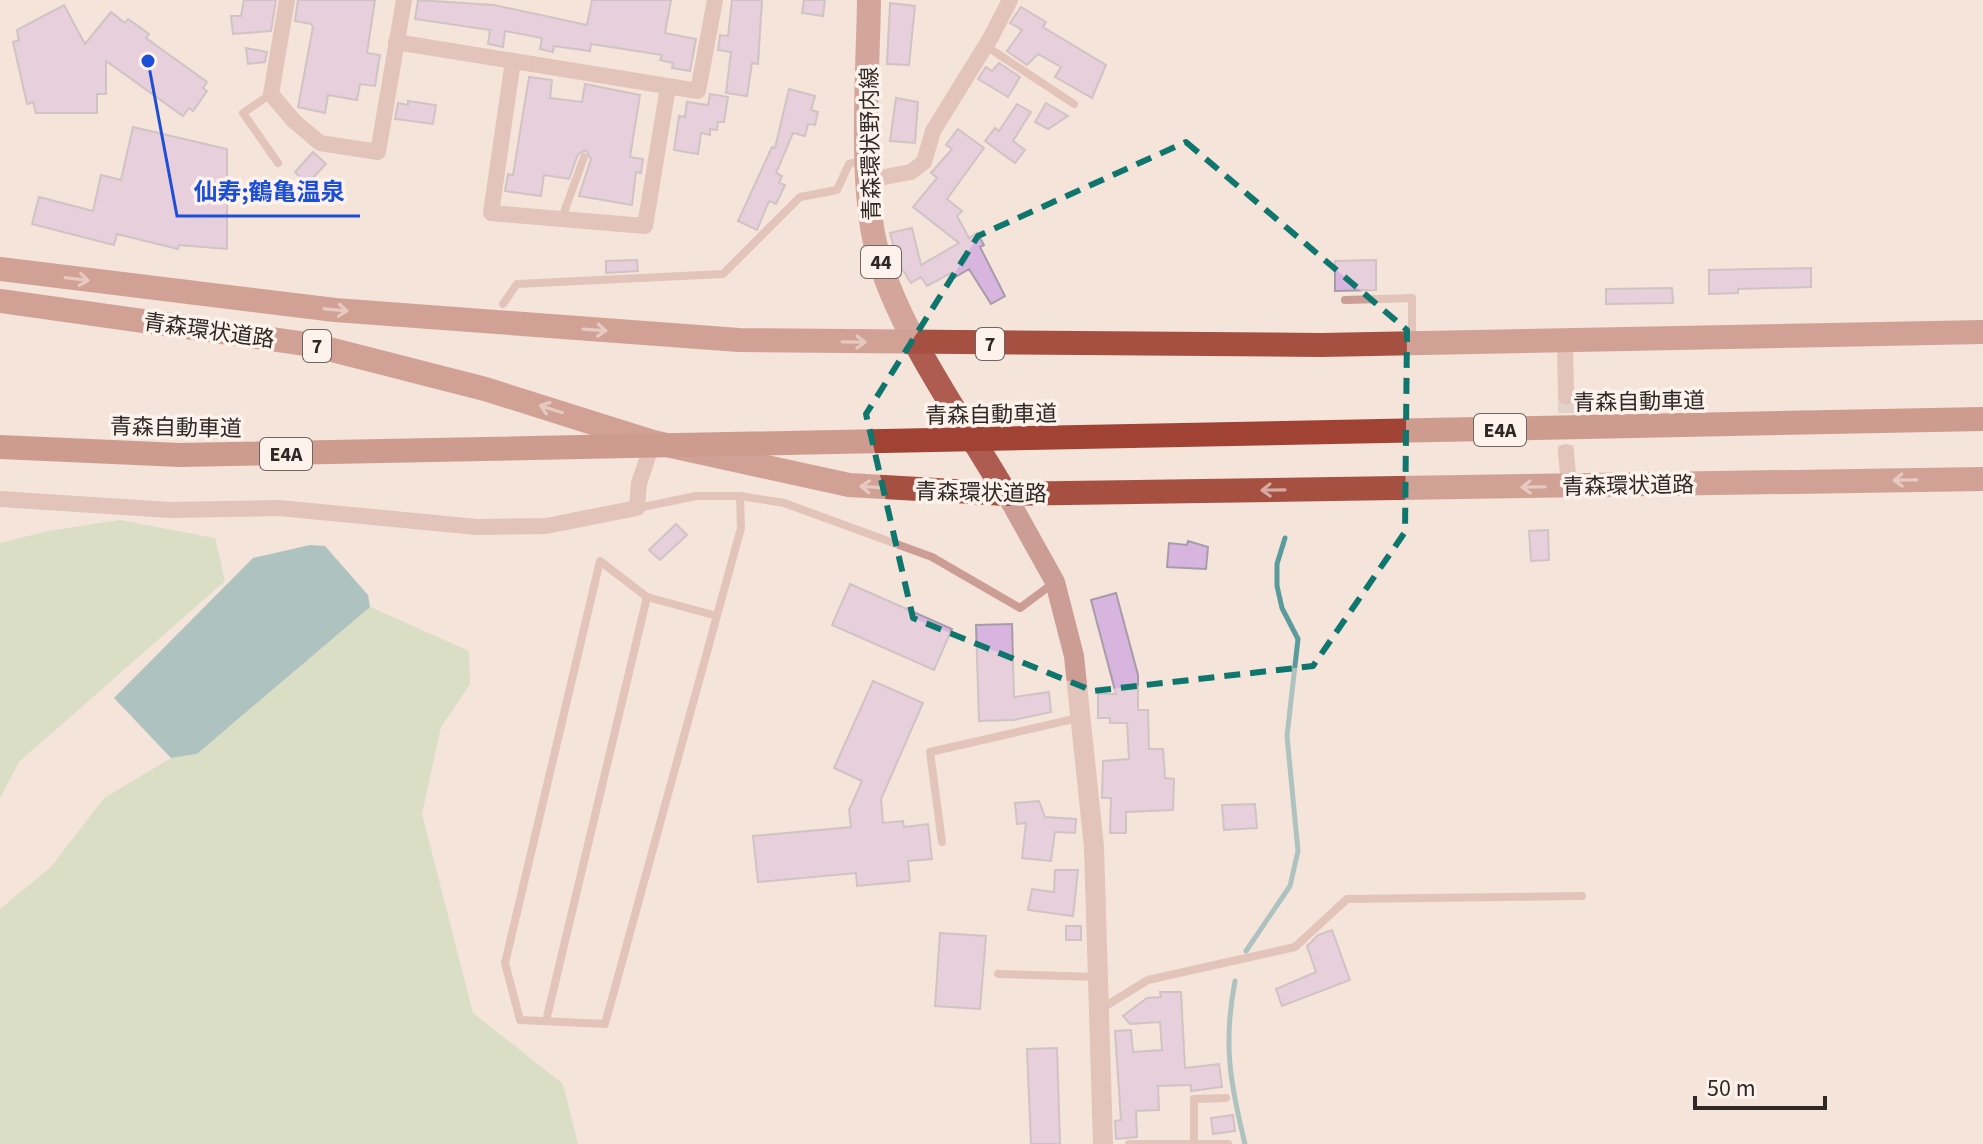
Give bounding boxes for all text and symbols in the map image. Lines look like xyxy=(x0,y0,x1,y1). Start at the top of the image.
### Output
street label: 青森環状野内線 xyxy=(854,67,888,221)
callout: 仙寿;鶴亀温泉 xyxy=(177,168,360,216)
text: 仙寿;鶴亀温泉 xyxy=(193,175,345,210)
road number: 44 xyxy=(861,246,901,278)
one-way arrow xyxy=(64,271,90,286)
one-way arrow xyxy=(322,302,349,317)
street label: 青森環状道路 xyxy=(141,306,276,356)
one-way arrow xyxy=(581,323,608,338)
road number: 7 xyxy=(976,328,1004,360)
road number: 7 xyxy=(303,330,331,362)
one-way arrow xyxy=(840,334,867,350)
street label: 青森自動車道 xyxy=(1573,385,1705,419)
street label: 青森自動車道 xyxy=(925,398,1057,432)
one-way arrow xyxy=(538,401,563,416)
street label: 青森自動車道 xyxy=(110,411,242,445)
road number: E4A xyxy=(1474,414,1526,446)
road number: E4A xyxy=(260,438,312,470)
street label: 青森環状道路 xyxy=(1562,469,1694,503)
one-way arrow xyxy=(1892,472,1919,488)
street label: 青森環状道路 xyxy=(915,476,1047,510)
one-way arrow xyxy=(859,479,886,494)
one-way arrow xyxy=(1520,479,1547,495)
one-way arrow xyxy=(1260,483,1287,498)
scale bar xyxy=(1695,1060,1825,1110)
text: 50 m xyxy=(1707,1071,1756,1106)

